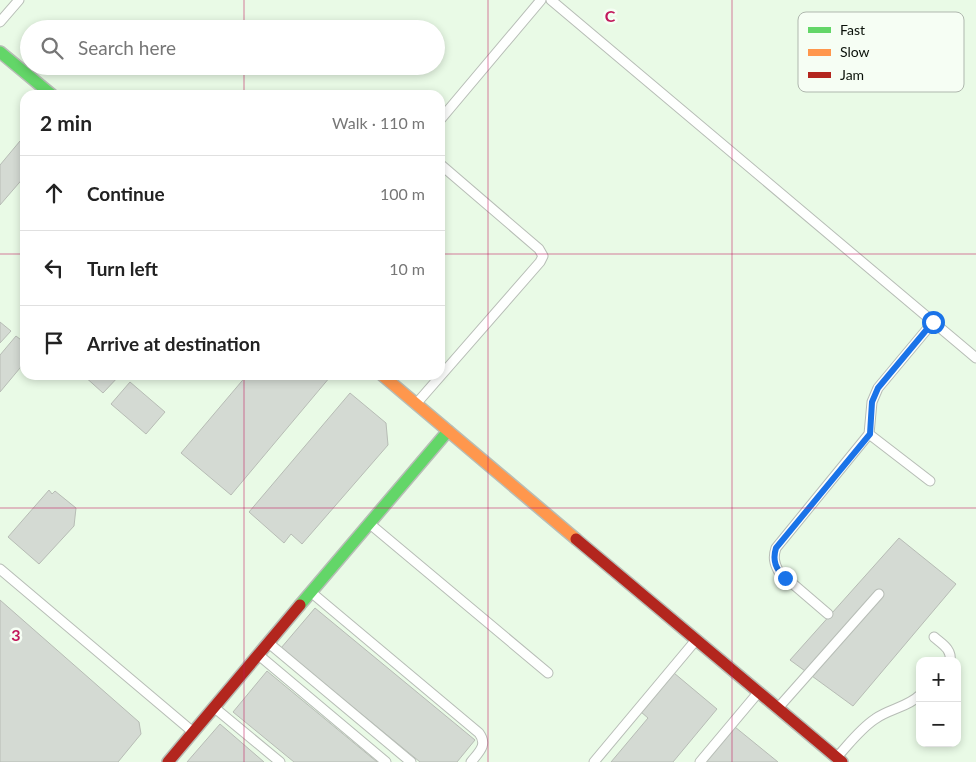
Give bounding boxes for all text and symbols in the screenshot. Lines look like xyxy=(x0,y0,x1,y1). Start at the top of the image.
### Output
text: C xyxy=(605,6,616,25)
legend xyxy=(798,12,964,92)
search box xyxy=(20,20,445,75)
text: Fast xyxy=(840,21,865,38)
icon: search xyxy=(38,34,66,62)
text: Search here xyxy=(78,36,176,59)
text: Slow xyxy=(840,43,870,60)
text: Jam xyxy=(840,66,864,83)
text: 2 min xyxy=(40,110,92,135)
text: Walk · 110 m xyxy=(332,113,425,132)
icon: ahead xyxy=(40,179,68,207)
text: Continue xyxy=(87,182,165,205)
text: 100 m xyxy=(380,184,425,203)
icon: left xyxy=(40,254,68,282)
text: Turn left xyxy=(87,257,158,280)
text: 10 m xyxy=(389,259,425,278)
route start xyxy=(922,311,945,334)
icon: arrive xyxy=(40,329,68,357)
text: Arrive at destination xyxy=(87,332,260,355)
route end xyxy=(774,567,797,590)
text: 3 xyxy=(11,625,21,644)
map controls xyxy=(916,657,961,747)
button: + xyxy=(916,657,961,702)
button: − xyxy=(916,702,961,747)

